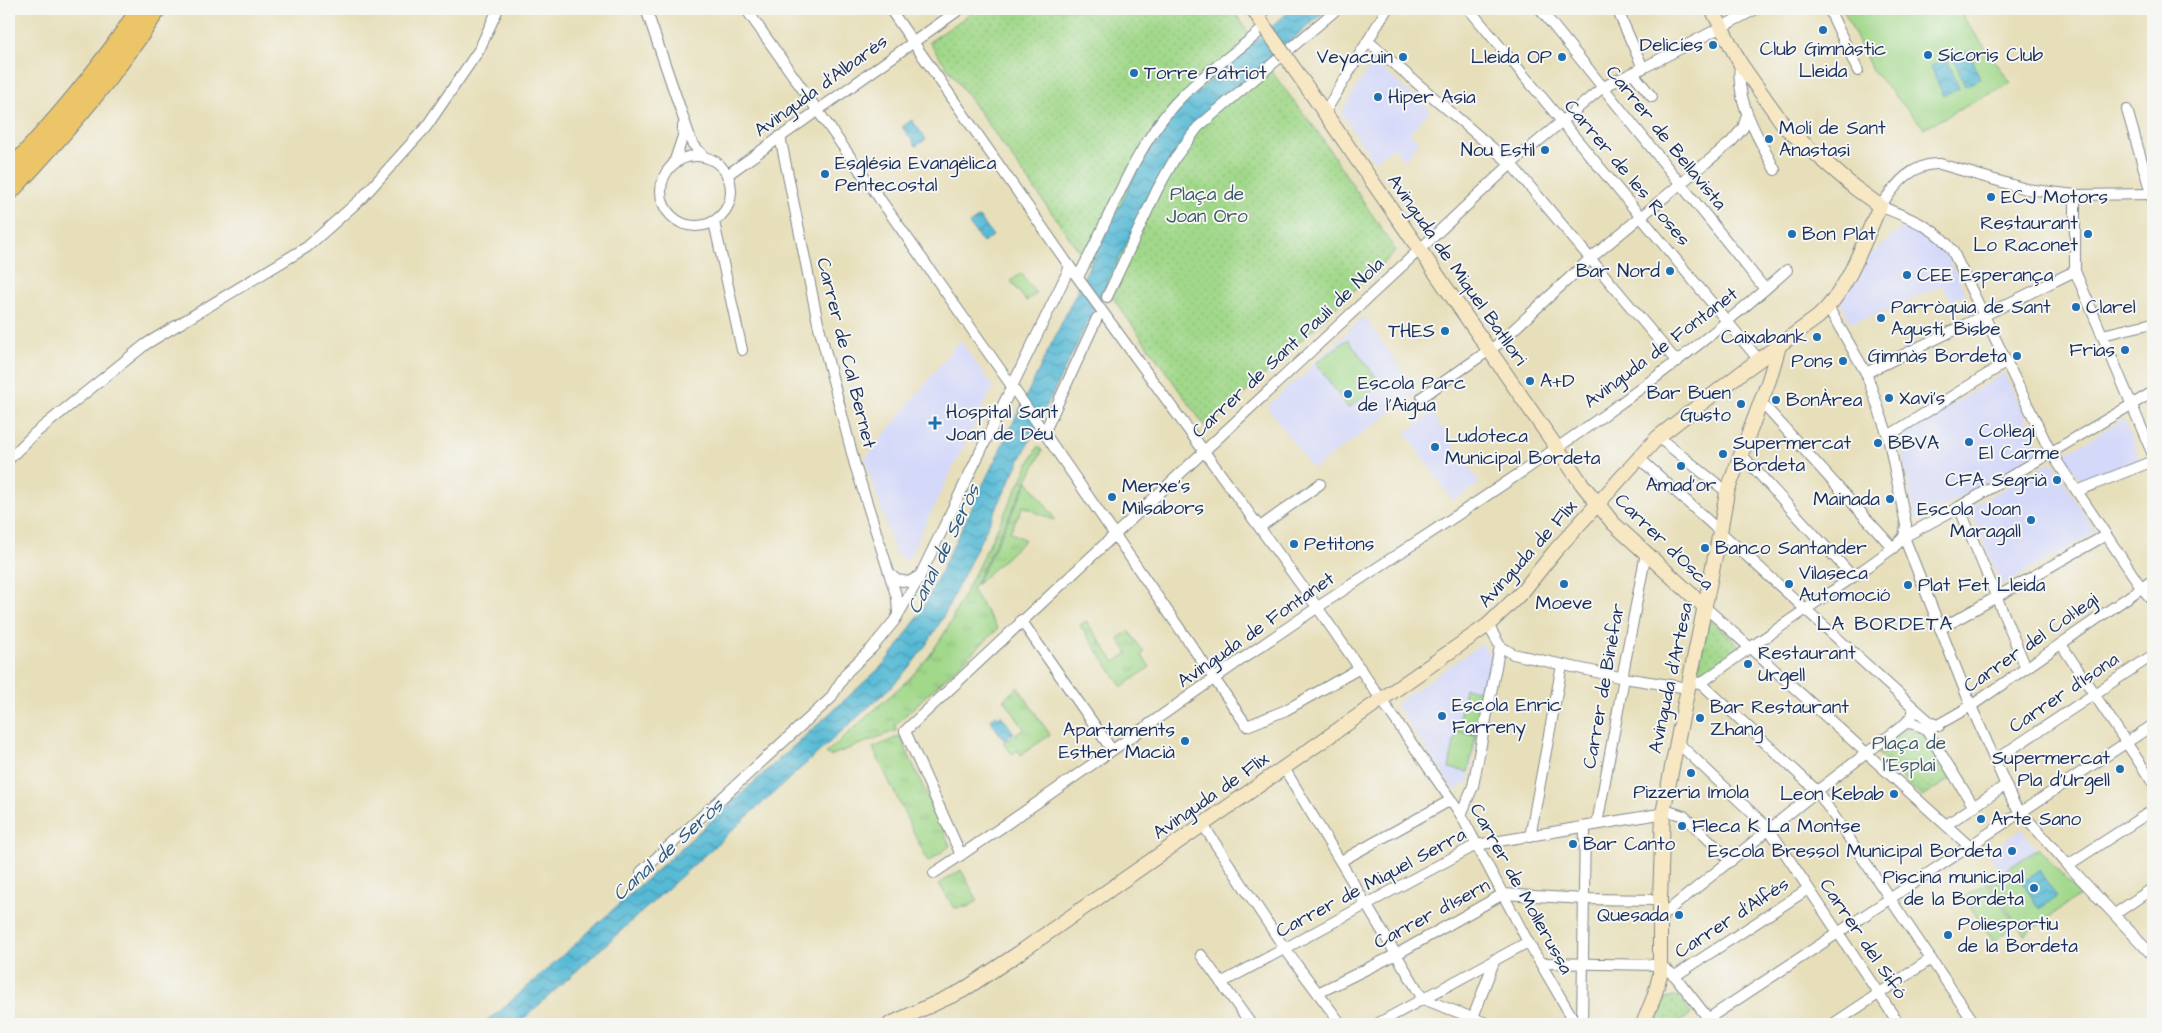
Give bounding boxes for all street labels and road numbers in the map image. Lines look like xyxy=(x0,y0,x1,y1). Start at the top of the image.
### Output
street label: Avinguda d'Albarés xyxy=(749,28,894,145)
street label: Carrer de Bellavista xyxy=(1599,60,1733,216)
street label: Carrer de les Roses xyxy=(1557,94,1697,252)
street label: Avinguda de Miquel Batllori xyxy=(1380,169,1534,372)
street label: Carrer de Sant Paulí de Nola xyxy=(1186,251,1391,445)
street label: Carrer de Cal Bernet xyxy=(809,255,883,451)
street label: Avinguda de Fontanet xyxy=(1578,281,1745,416)
street label: Carrer d'Osca xyxy=(1608,487,1720,597)
street label: Avinguda de Flix xyxy=(1472,494,1584,614)
street label: Avinguda de Fontanet xyxy=(1172,565,1341,695)
street label: Carrer del Col·legi xyxy=(1958,586,2104,700)
street label: Avinguda d'Artesa xyxy=(1642,600,1701,756)
street label: Carrer de Binèfar xyxy=(1576,601,1632,771)
street label: Carrer d'Isona xyxy=(2004,646,2125,740)
street label: Avinguda de Flix xyxy=(1147,746,1275,847)
street label: Carrer de Mollerussa xyxy=(1463,799,1579,980)
street label: Carrer de Miquel Serra xyxy=(1271,821,1471,945)
street label: Carrer d'Alfés xyxy=(1669,871,1795,965)
street label: Carrer d'Isern xyxy=(1369,872,1495,956)
street label: Carrer del Sifó xyxy=(1813,873,1914,1005)

